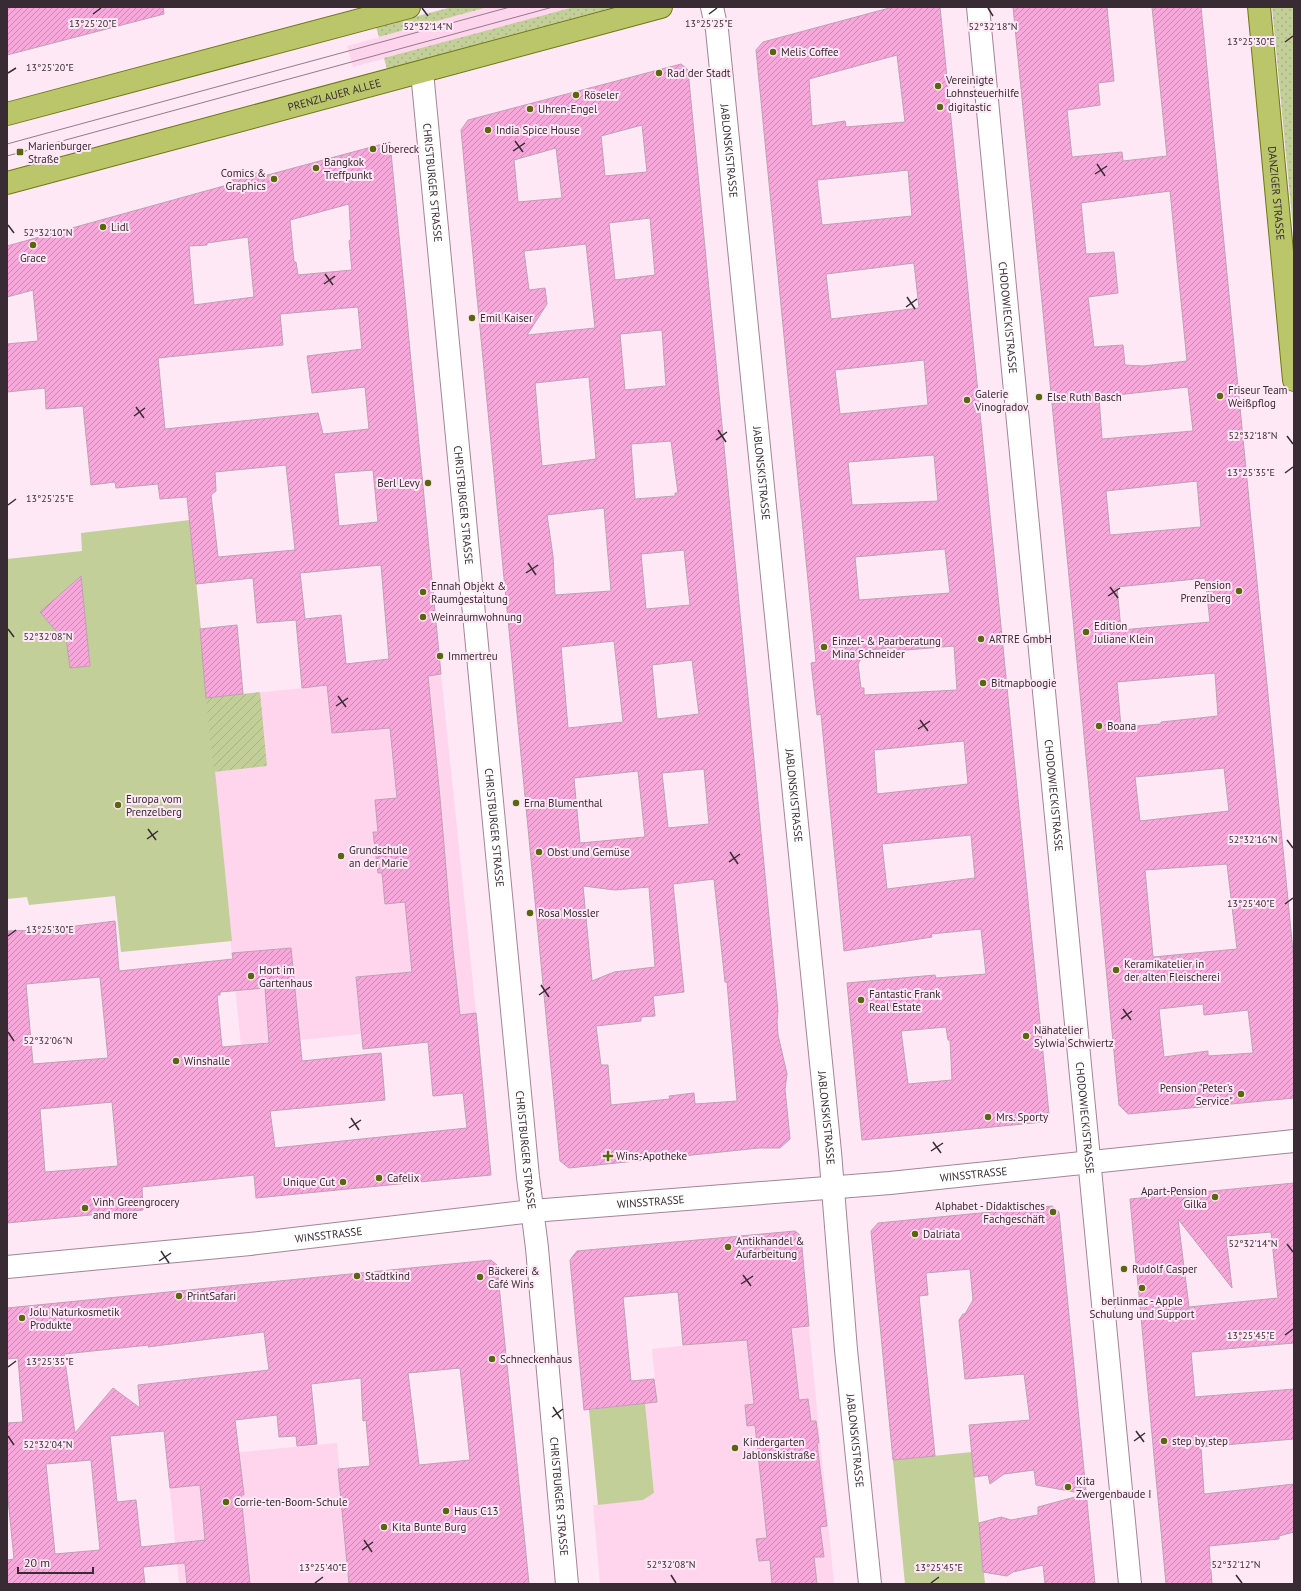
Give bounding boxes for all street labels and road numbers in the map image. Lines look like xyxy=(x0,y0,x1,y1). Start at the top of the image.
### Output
street label: PRENZLAUER ALLEE xyxy=(286,76,383,114)
street label: JABLONSKISTRASSE xyxy=(717,102,741,198)
street label: CHRISTBURGER STRASSE xyxy=(420,122,445,243)
street label: DANZIGER STRASSE xyxy=(1265,146,1288,241)
street label: CHODOWIECKISTRASSE xyxy=(996,261,1020,374)
street label: JABLONSKISTRASSE xyxy=(750,425,773,521)
street label: CHRISTBURGER STRASSE xyxy=(451,445,476,565)
street label: CHODOWIECKISTRASSE xyxy=(1042,739,1066,852)
street label: JABLONSKISTRASSE xyxy=(782,747,806,843)
street label: CHRISTBURGER STRASSE xyxy=(482,767,507,888)
street label: CHODOWIECKISTRASSE xyxy=(1073,1061,1097,1175)
street label: JABLONSKISTRASSE xyxy=(815,1069,838,1165)
street label: CHRISTBURGER STRASSE xyxy=(513,1090,539,1210)
street label: WINSSTRASSE xyxy=(939,1164,1008,1185)
street label: WINSSTRASSE xyxy=(616,1192,685,1211)
street label: WINSSTRASSE xyxy=(294,1224,363,1246)
street label: JABLONSKISTRASSE xyxy=(843,1392,867,1488)
street label: CHRISTBURGER STRASSE xyxy=(547,1436,571,1557)

